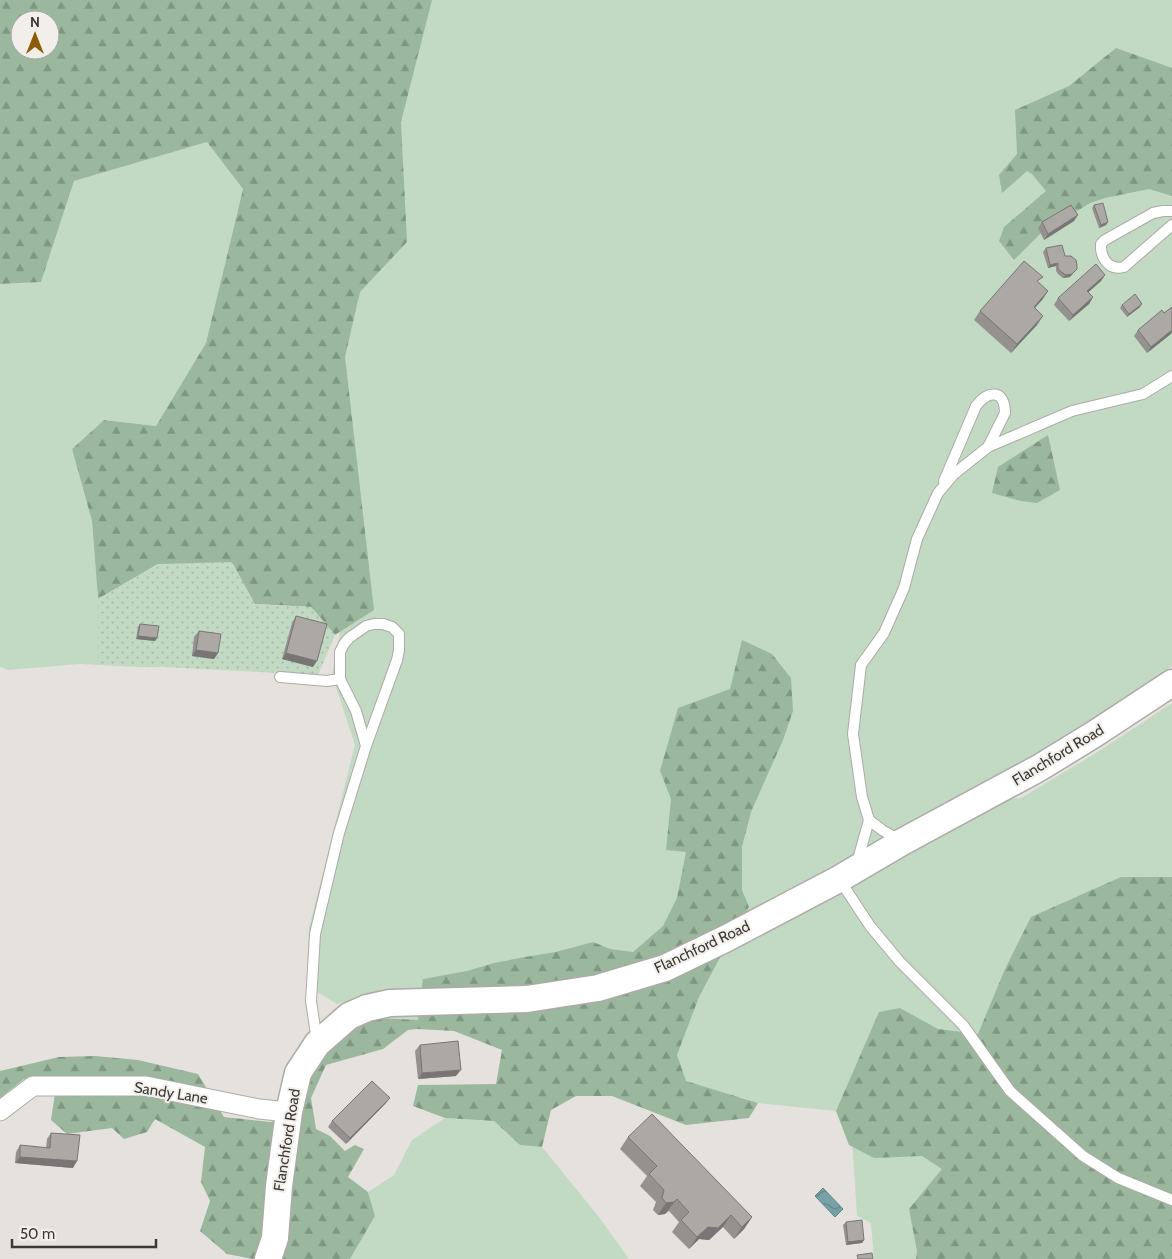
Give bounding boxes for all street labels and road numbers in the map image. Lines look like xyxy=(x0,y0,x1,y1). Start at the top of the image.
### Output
street label: Flanchford Road xyxy=(1009,721,1107,789)
street label: Flanchford Road xyxy=(651,917,753,977)
street label: Sandy Lane xyxy=(133,1078,209,1108)
street label: Flanchford Road xyxy=(270,1087,304,1193)

